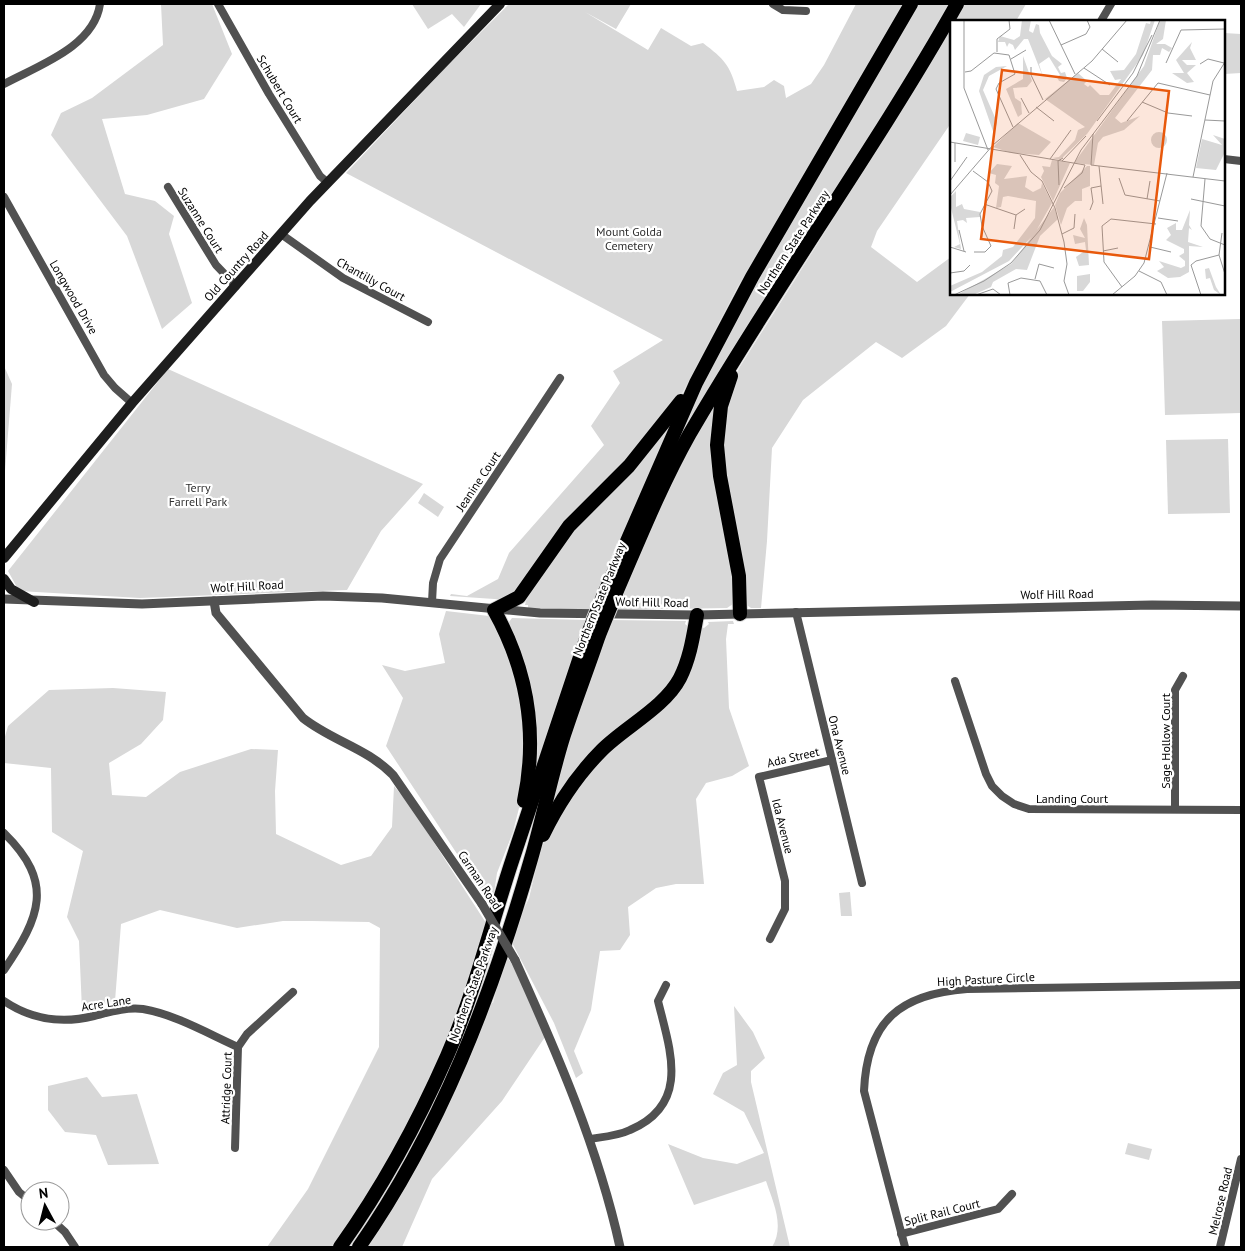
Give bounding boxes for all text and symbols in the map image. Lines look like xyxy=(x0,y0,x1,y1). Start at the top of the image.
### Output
inset map xyxy=(950,20,1225,295)
street label: Schubert Court xyxy=(254,52,306,126)
street label: Suzanne Court xyxy=(175,184,227,256)
street label: Northern State Parkway xyxy=(754,187,833,297)
park label: Mount Golda Cemetery xyxy=(596,224,662,253)
street label: Old Country Road xyxy=(201,228,271,304)
street label: Chantilly Court xyxy=(334,254,408,304)
street label: Longwood Drive xyxy=(47,257,101,337)
street label: Jeanine Court xyxy=(452,448,504,515)
park label: Terry Farrell Park xyxy=(169,480,228,509)
street label: Northern State Parkway xyxy=(569,539,629,658)
street label: Wolf Hill Road xyxy=(210,577,284,595)
street label: Wolf Hill Road xyxy=(1020,586,1094,602)
street label: Wolf Hill Road xyxy=(615,594,689,610)
street label: Sage Hollow Court xyxy=(1158,693,1173,789)
street label: Ona Avenue xyxy=(825,714,855,776)
street label: Ada Street xyxy=(765,744,821,770)
street label: Landing Court xyxy=(1036,791,1108,806)
street label: Ida Avenue xyxy=(769,797,797,855)
street label: Carman Road xyxy=(455,848,505,912)
street label: Northern State Parkway xyxy=(445,924,501,1044)
street label: High Pasture Circle xyxy=(937,969,1035,989)
street label: Acre Lane xyxy=(80,992,132,1014)
street label: Attridge Court xyxy=(217,1052,235,1124)
street label: Melrose Road xyxy=(1205,1166,1235,1236)
north arrow xyxy=(20,1181,70,1231)
text: N xyxy=(38,1184,49,1203)
street label: Split Rail Court xyxy=(903,1195,981,1229)

